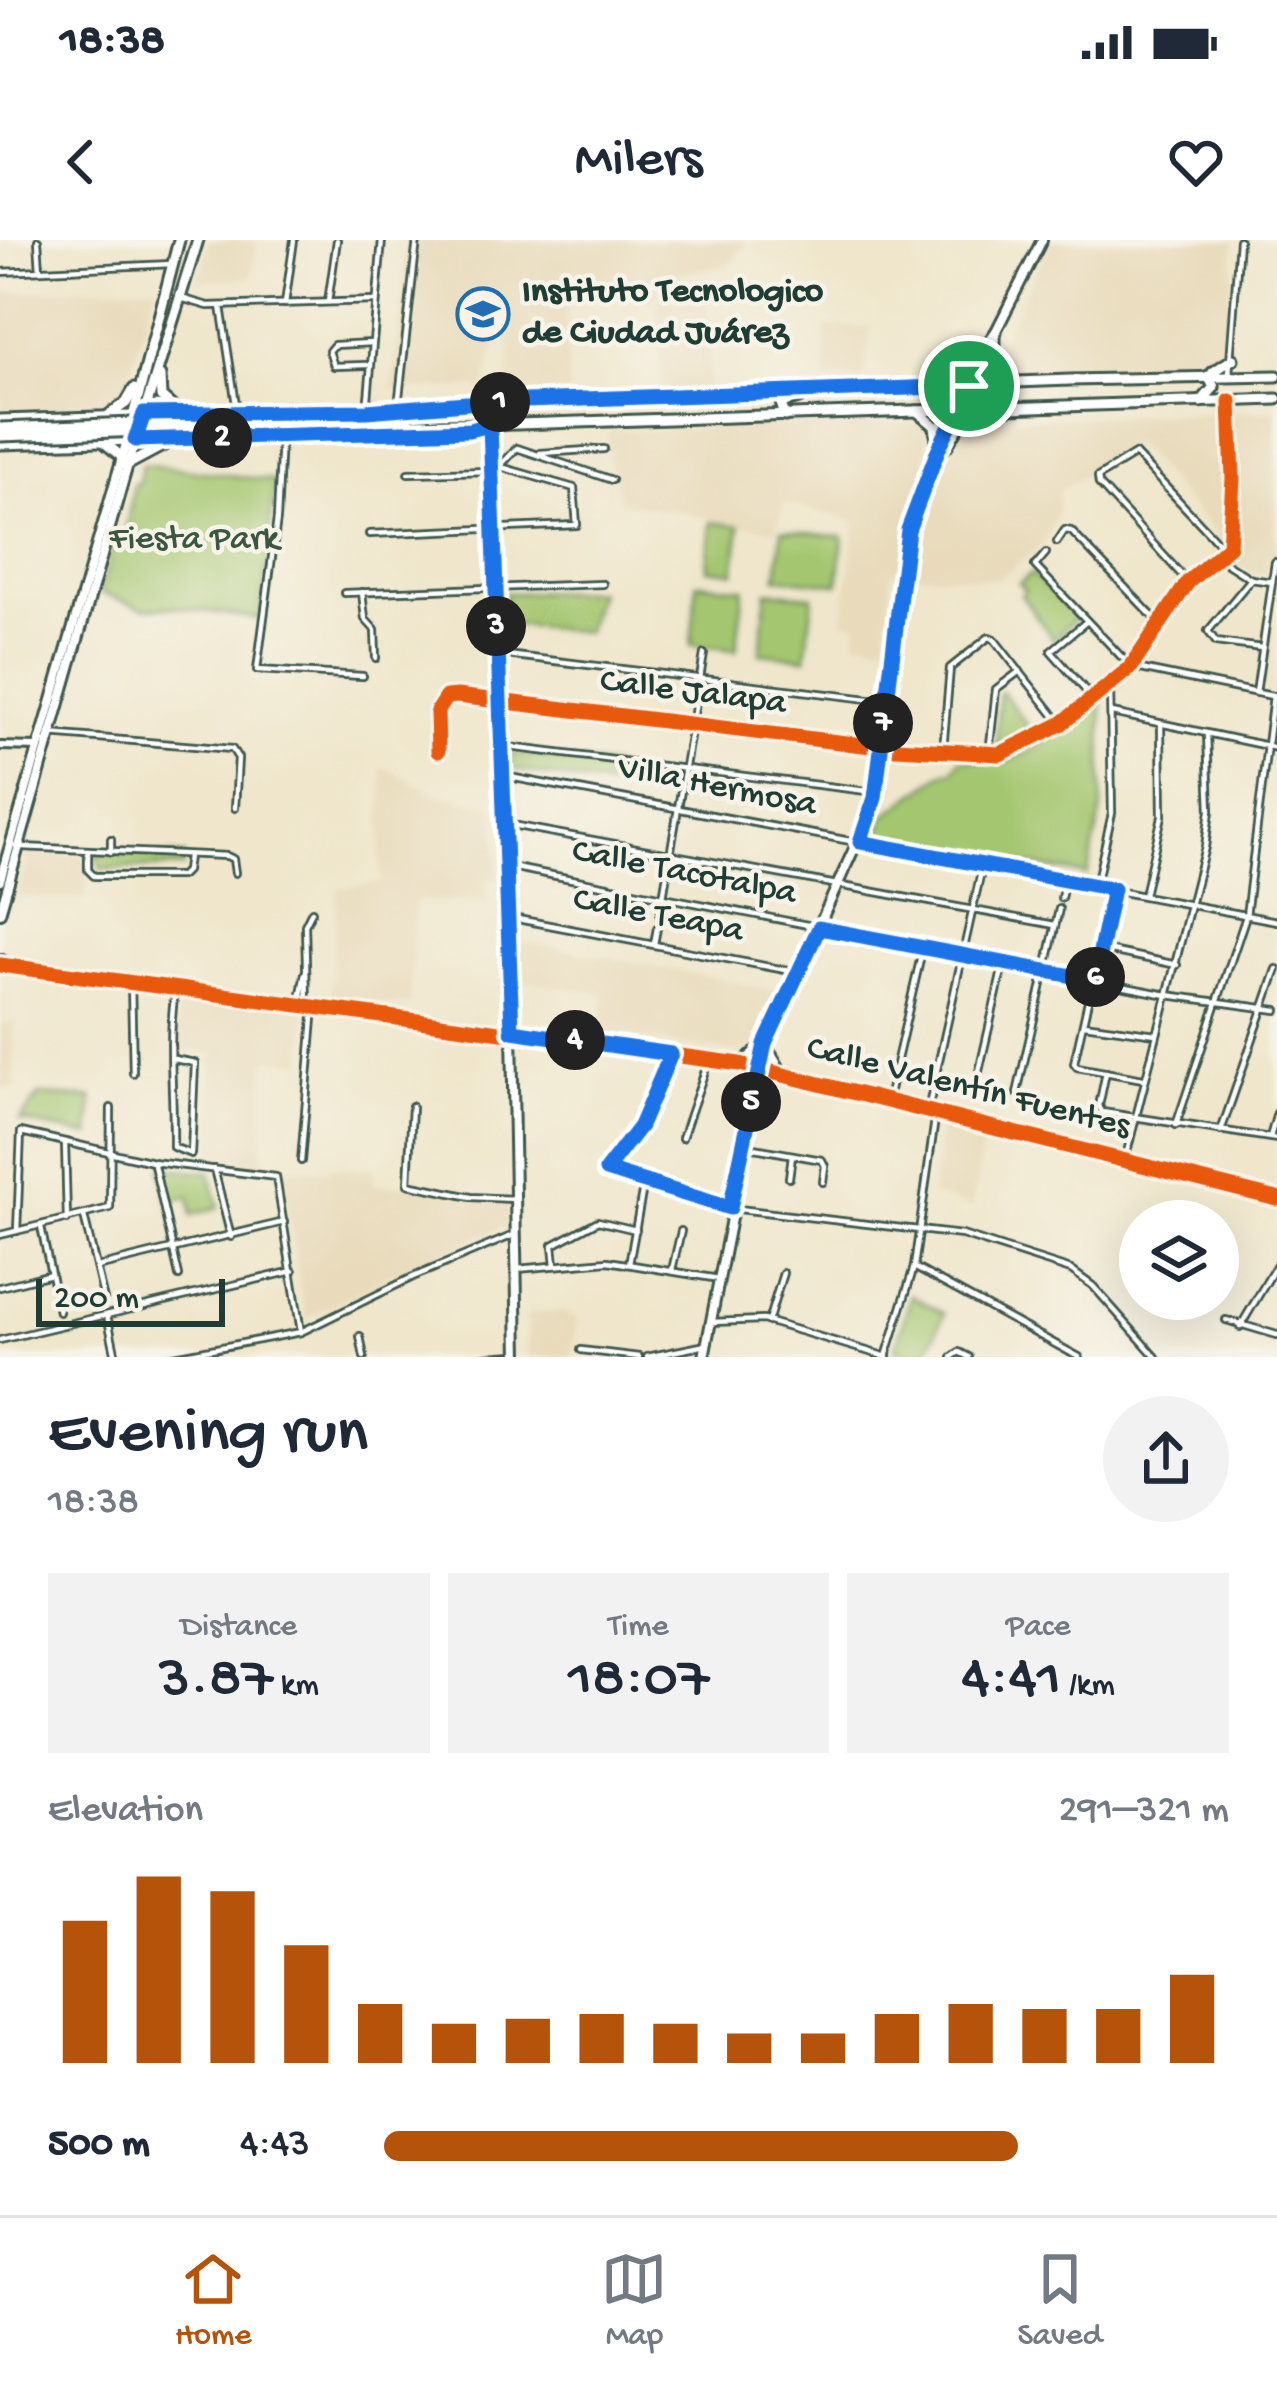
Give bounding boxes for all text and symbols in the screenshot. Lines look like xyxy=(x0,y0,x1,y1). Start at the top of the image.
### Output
text: 18:38 xyxy=(60,16,165,69)
icon: back xyxy=(48,129,114,195)
icon: heart xyxy=(1163,129,1229,195)
text: Milers xyxy=(575,130,702,194)
place label: Instituto Tecnologico de Ciudad Juárez xyxy=(522,272,824,356)
school or university icon: Instituto Tecnologico de Ciudad Juárez xyxy=(455,286,511,342)
pin xyxy=(918,335,1020,437)
icon: arrive xyxy=(936,353,1002,419)
pin: 1 xyxy=(470,372,530,432)
text: 1 xyxy=(493,383,507,421)
pin: 2 xyxy=(192,408,252,468)
text: 2 xyxy=(214,419,230,457)
park label: Fiesta Park xyxy=(108,519,282,562)
pin: 3 xyxy=(466,596,526,656)
text: 3 xyxy=(487,607,505,645)
street label: Calle Jalapa xyxy=(598,661,789,727)
pin: 7 xyxy=(853,693,913,753)
text: 7 xyxy=(874,704,892,742)
street label: Villa Hermosa xyxy=(613,747,821,829)
street label: Calle Tacotalpa xyxy=(568,831,801,917)
street label: Calle Teapa xyxy=(569,879,748,955)
pin: 6 xyxy=(1065,947,1125,1007)
text: 6 xyxy=(1087,958,1103,996)
pin: 4 xyxy=(545,1010,605,1070)
text: 4 xyxy=(567,1021,583,1059)
street label: Calle Valentín Fuentes xyxy=(802,1028,1136,1150)
pin: 5 xyxy=(721,1072,781,1132)
text: 5 xyxy=(742,1083,760,1121)
map controls xyxy=(1119,1200,1239,1320)
button: layers xyxy=(1119,1200,1239,1320)
scale bar xyxy=(36,1273,225,1326)
text: 200 m xyxy=(54,1281,139,1319)
button: share xyxy=(1103,1396,1229,1522)
text: Evening run xyxy=(48,1397,368,1475)
text: 18:38 xyxy=(48,1481,139,1527)
text: Distance xyxy=(181,1609,297,1647)
text: Time xyxy=(608,1609,669,1647)
text: Pace xyxy=(1006,1609,1071,1647)
text: 3.87 xyxy=(159,1647,273,1717)
text: 18:07 xyxy=(568,1647,709,1717)
text: 4:41 xyxy=(961,1647,1061,1717)
text: km xyxy=(273,1668,319,1706)
text: /km xyxy=(1061,1668,1115,1706)
text: Elevation xyxy=(48,1789,203,1835)
text: 291–321 m xyxy=(1059,1789,1229,1835)
text: 500 m xyxy=(48,2123,150,2169)
text: 4:43 xyxy=(240,2123,309,2169)
tab: Home xyxy=(175,2246,251,2356)
tab: Map xyxy=(601,2246,667,2356)
tab: Saved xyxy=(1017,2246,1102,2356)

